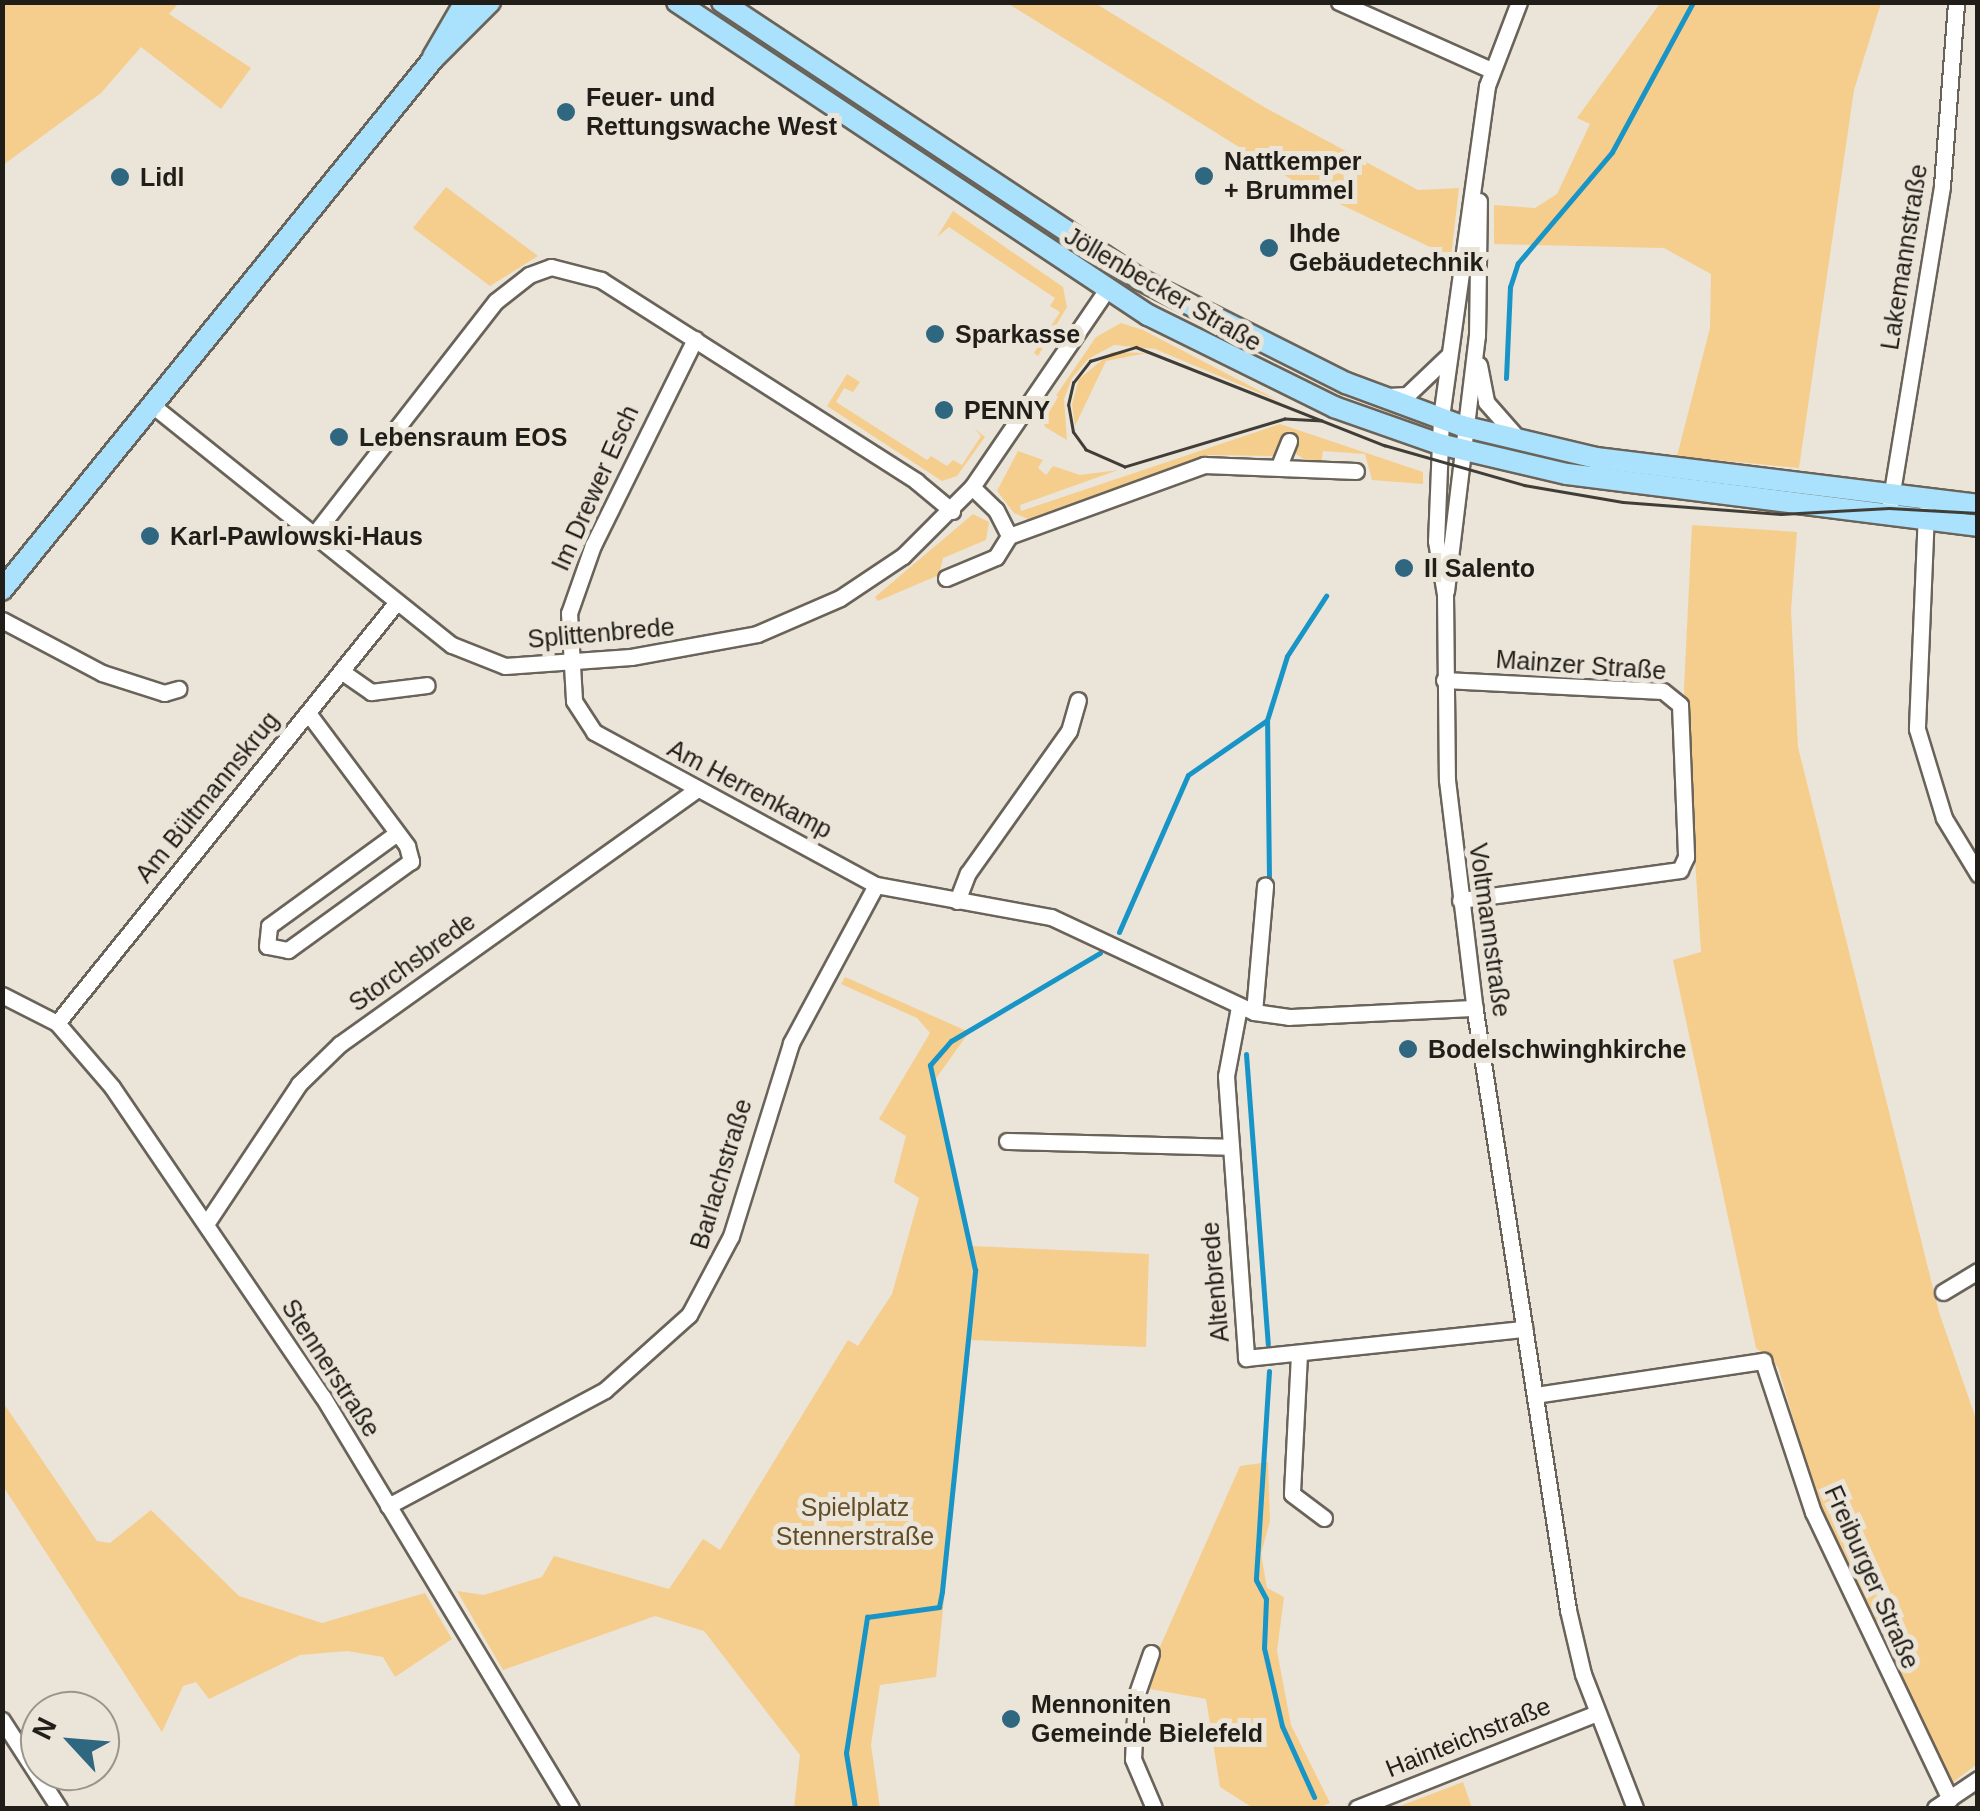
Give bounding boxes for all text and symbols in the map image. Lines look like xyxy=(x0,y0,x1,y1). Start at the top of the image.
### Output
place label: Feuer- und Rettungswache West xyxy=(586,83,837,142)
marker: Feuer- und Rettungswache West xyxy=(555,101,577,123)
place label: Nattkemper + Brummel xyxy=(1224,147,1362,206)
place label: Lidl xyxy=(140,162,184,192)
street label: Lakemannstraße xyxy=(1875,162,1933,352)
marker: Nattkemper + Brummel xyxy=(1193,165,1215,187)
marker: Lidl xyxy=(109,166,131,188)
place label: Ihde Gebäudetechnik xyxy=(1289,219,1483,278)
street label: Jöllenbecker Straße xyxy=(1059,220,1267,358)
marker: Ihde Gebäudetechnik xyxy=(1258,237,1280,259)
place label: Sparkasse xyxy=(955,319,1080,349)
marker: Sparkasse xyxy=(924,323,946,345)
place label: PENNY xyxy=(964,395,1050,425)
marker: PENNY xyxy=(933,399,955,421)
street label: Im Drewer Esch xyxy=(545,401,645,575)
place label: Lebensraum EOS xyxy=(359,422,567,452)
marker: Lebensraum EOS xyxy=(328,426,350,448)
place label: Karl-Pawlowski-Haus xyxy=(170,521,423,551)
marker: Karl-Pawlowski-Haus xyxy=(139,525,161,547)
place label: Il Salento xyxy=(1424,553,1535,583)
marker: Il Salento xyxy=(1393,557,1415,579)
street label: Splittenbrede xyxy=(526,612,676,654)
street label: Mainzer Straße xyxy=(1495,644,1667,686)
street label: Am Bültmannskrug xyxy=(129,705,285,889)
street label: Am Herrenkamp xyxy=(663,733,837,845)
street label: Voltmannstraße xyxy=(1463,841,1517,1019)
street label: Storchsbrede xyxy=(343,906,481,1018)
place label: Bodelschwinghkirche xyxy=(1428,1034,1686,1064)
marker: Bodelschwinghkirche xyxy=(1397,1038,1419,1060)
street label: Barlachstraße xyxy=(684,1095,758,1253)
street label: Altenbrede xyxy=(1195,1220,1235,1344)
street label: Stennerstraße xyxy=(275,1293,387,1443)
street label: Freiburger Straße xyxy=(1818,1481,1926,1673)
park label: Spielplatz Stennerstraße xyxy=(776,1493,934,1552)
place label: Mennoniten Gemeinde Bielefeld xyxy=(1031,1690,1263,1749)
street label: Hainteichstraße xyxy=(1381,1690,1555,1784)
north arrow xyxy=(20,1691,120,1791)
marker: Mennoniten Gemeinde Bielefeld xyxy=(1000,1708,1022,1730)
text: N xyxy=(26,1713,63,1744)

